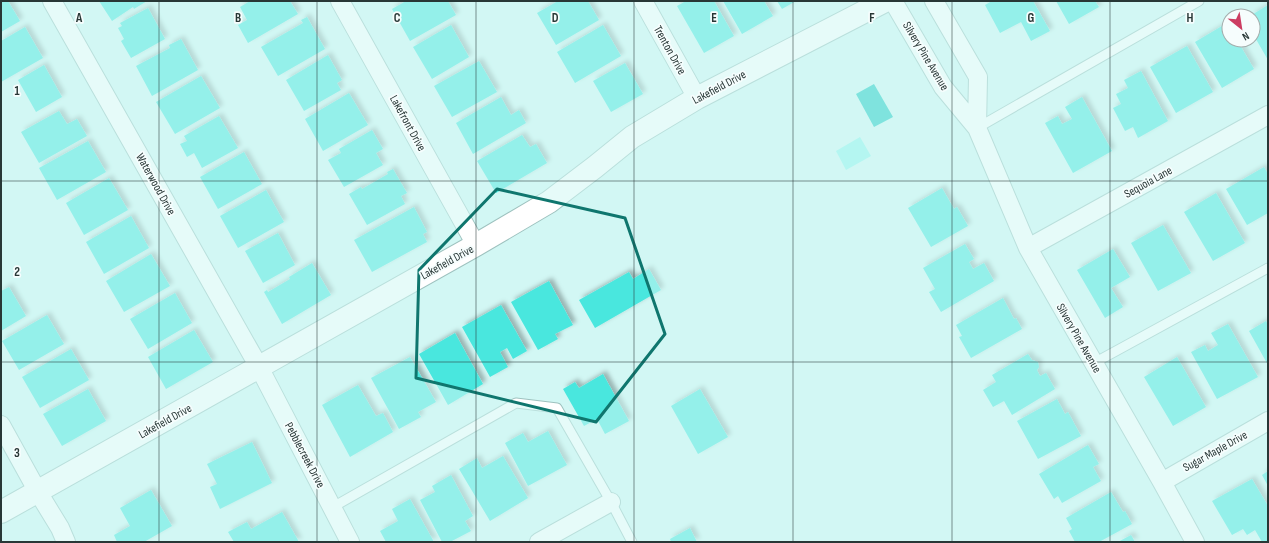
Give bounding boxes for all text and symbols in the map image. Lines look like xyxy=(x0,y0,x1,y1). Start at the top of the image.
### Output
north arrow xyxy=(1221,8,1261,48)
text: A xyxy=(75,10,83,26)
text: B xyxy=(235,10,241,26)
text: C xyxy=(394,10,401,26)
text: D xyxy=(552,10,559,26)
text: E xyxy=(711,10,717,26)
text: F xyxy=(869,10,875,26)
text: G xyxy=(1028,10,1035,26)
text: H xyxy=(1187,10,1194,26)
street label: Silvery Pine Avenue xyxy=(899,19,952,94)
street label: Trenton Drive xyxy=(650,23,689,78)
text: N xyxy=(1240,29,1252,43)
street label: Lakefield Drive xyxy=(690,67,749,108)
text: 1 xyxy=(14,83,20,99)
street label: Lakefront Drive xyxy=(386,93,429,154)
street label: Waterwood Drive xyxy=(132,151,179,218)
street label: Sequoia Lane xyxy=(1122,163,1175,202)
street label: Lakefield Drive xyxy=(418,242,477,283)
text: 2 xyxy=(14,264,20,280)
street label: Silvery Pine Avenue xyxy=(1053,301,1105,376)
street label: Lakefield Drive xyxy=(136,401,195,442)
street label: Pebblecreek Drive xyxy=(281,420,328,491)
street label: Sugar Maple Drive xyxy=(1180,427,1250,475)
text: 3 xyxy=(14,445,20,461)

